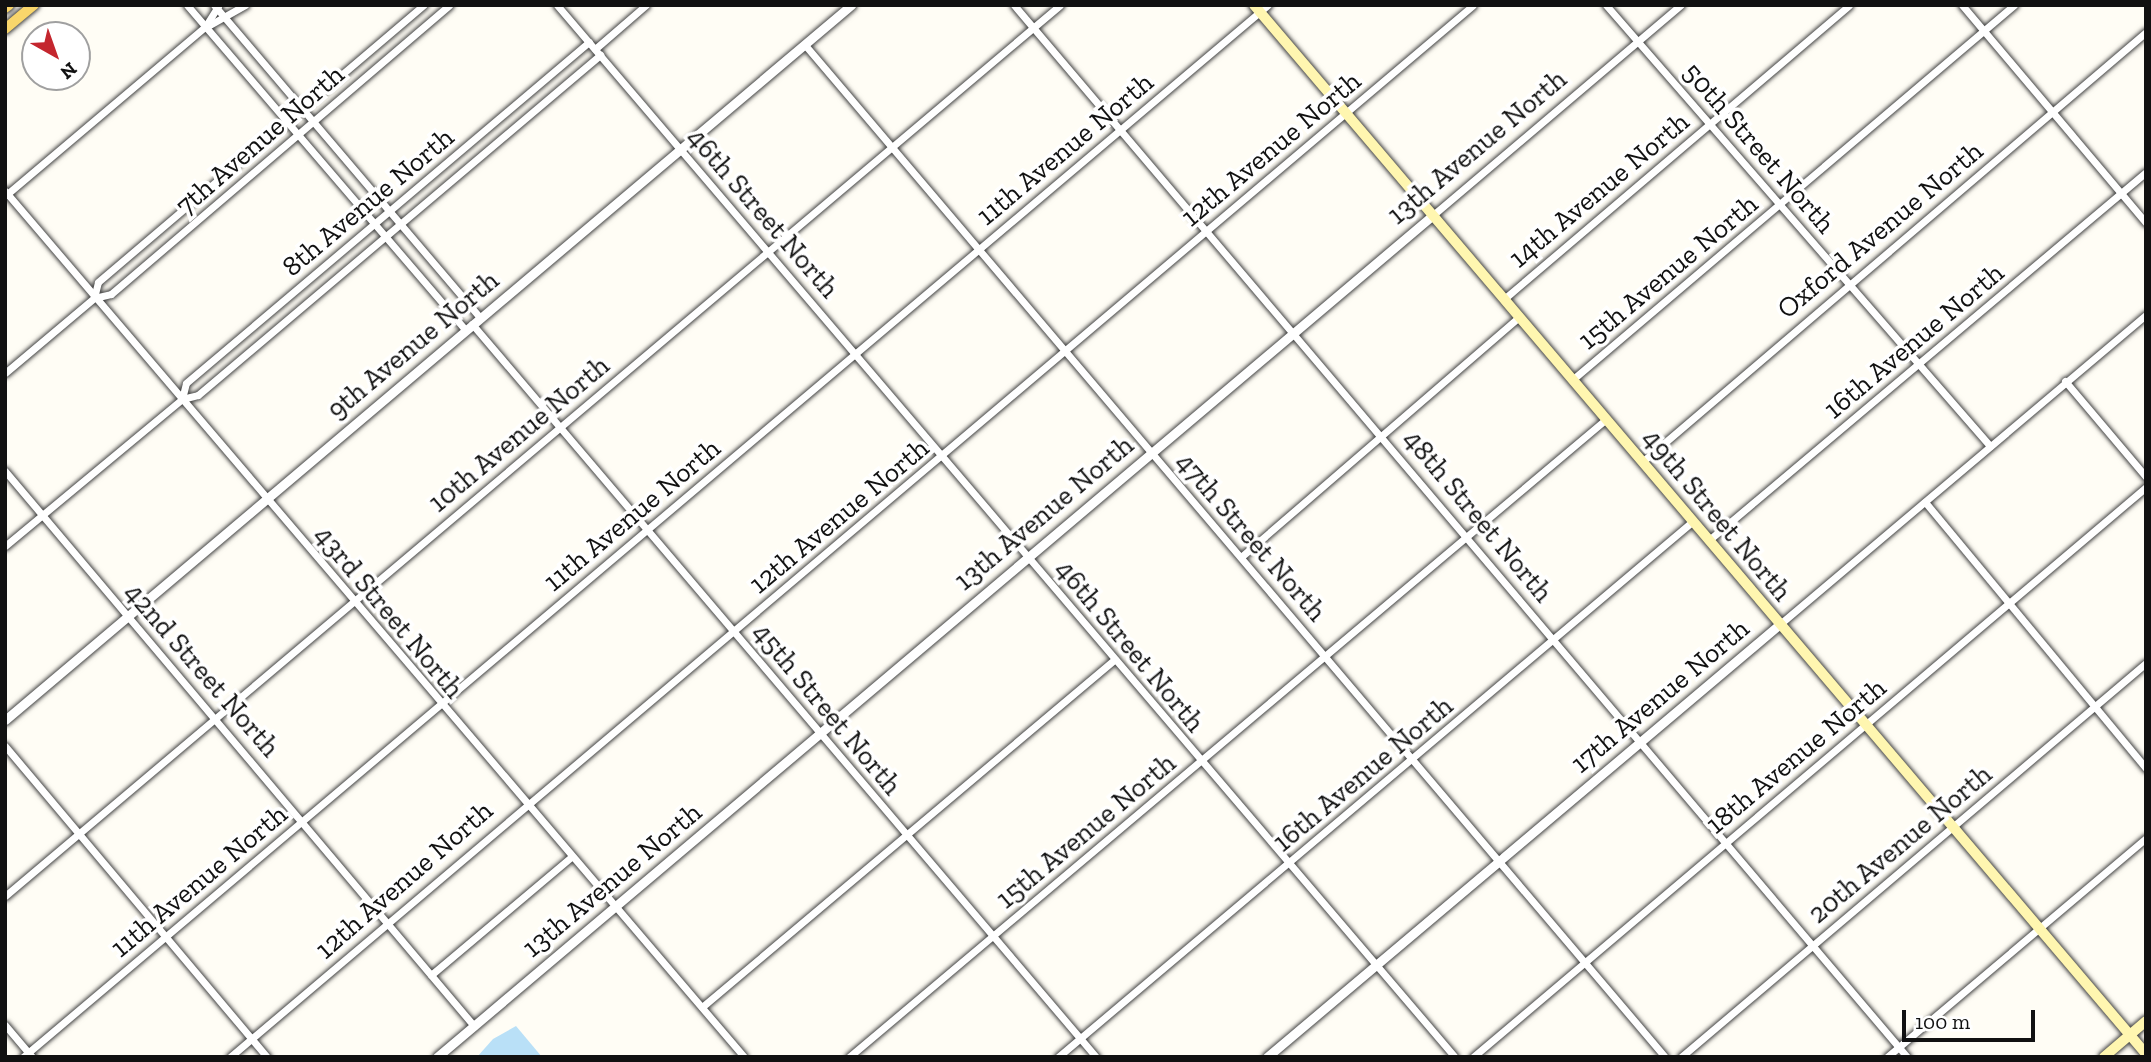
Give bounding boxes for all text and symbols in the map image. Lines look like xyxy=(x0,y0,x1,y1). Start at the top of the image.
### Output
north arrow xyxy=(21,21,91,91)
street label: 50th Street North xyxy=(1676,56,1842,240)
text: N xyxy=(56,57,81,84)
street label: 7th Avenue North xyxy=(169,57,351,223)
street label: 13th Avenue North xyxy=(1380,62,1574,232)
street label: 12th Avenue North xyxy=(1174,64,1368,234)
street label: 11th Avenue North xyxy=(969,65,1161,233)
street label: 14th Avenue North xyxy=(1502,105,1696,275)
street label: 8th Avenue North xyxy=(275,120,461,284)
street label: 46th Street North xyxy=(680,121,846,305)
street label: Oxford Avenue North xyxy=(1770,134,1990,326)
street label: 15th Avenue North xyxy=(1571,187,1765,357)
street label: 16th Avenue North xyxy=(1817,256,2011,426)
street label: 9th Avenue North xyxy=(320,263,506,427)
street label: 10th Avenue North xyxy=(421,348,617,520)
street label: 49th Street North xyxy=(1635,422,1799,608)
street label: 48th Street North xyxy=(1396,423,1560,609)
street label: 13th Avenue North xyxy=(947,428,1141,598)
street label: 11th Avenue North xyxy=(536,431,728,599)
street label: 12th Avenue North xyxy=(742,431,936,601)
street label: 47th Street North xyxy=(1169,446,1333,628)
street label: 43rd Street North xyxy=(307,519,471,705)
street label: 46th Street North xyxy=(1048,553,1212,739)
street label: 42nd Street North xyxy=(117,576,287,764)
street label: 17th Avenue North xyxy=(1564,611,1756,781)
street label: 45th Street North xyxy=(745,616,909,802)
street label: 18th Avenue North xyxy=(1699,671,1893,841)
street label: 16th Avenue North xyxy=(1266,689,1460,859)
street label: 15th Avenue North xyxy=(989,746,1183,916)
street label: 20th Avenue North xyxy=(1801,757,1999,931)
street label: 12th Avenue North xyxy=(308,794,500,966)
street label: 13th Avenue North xyxy=(515,795,709,965)
street label: 11th Avenue North xyxy=(103,797,295,965)
scale bar xyxy=(1906,996,2039,1040)
text: 100 m xyxy=(1915,1009,1970,1034)

